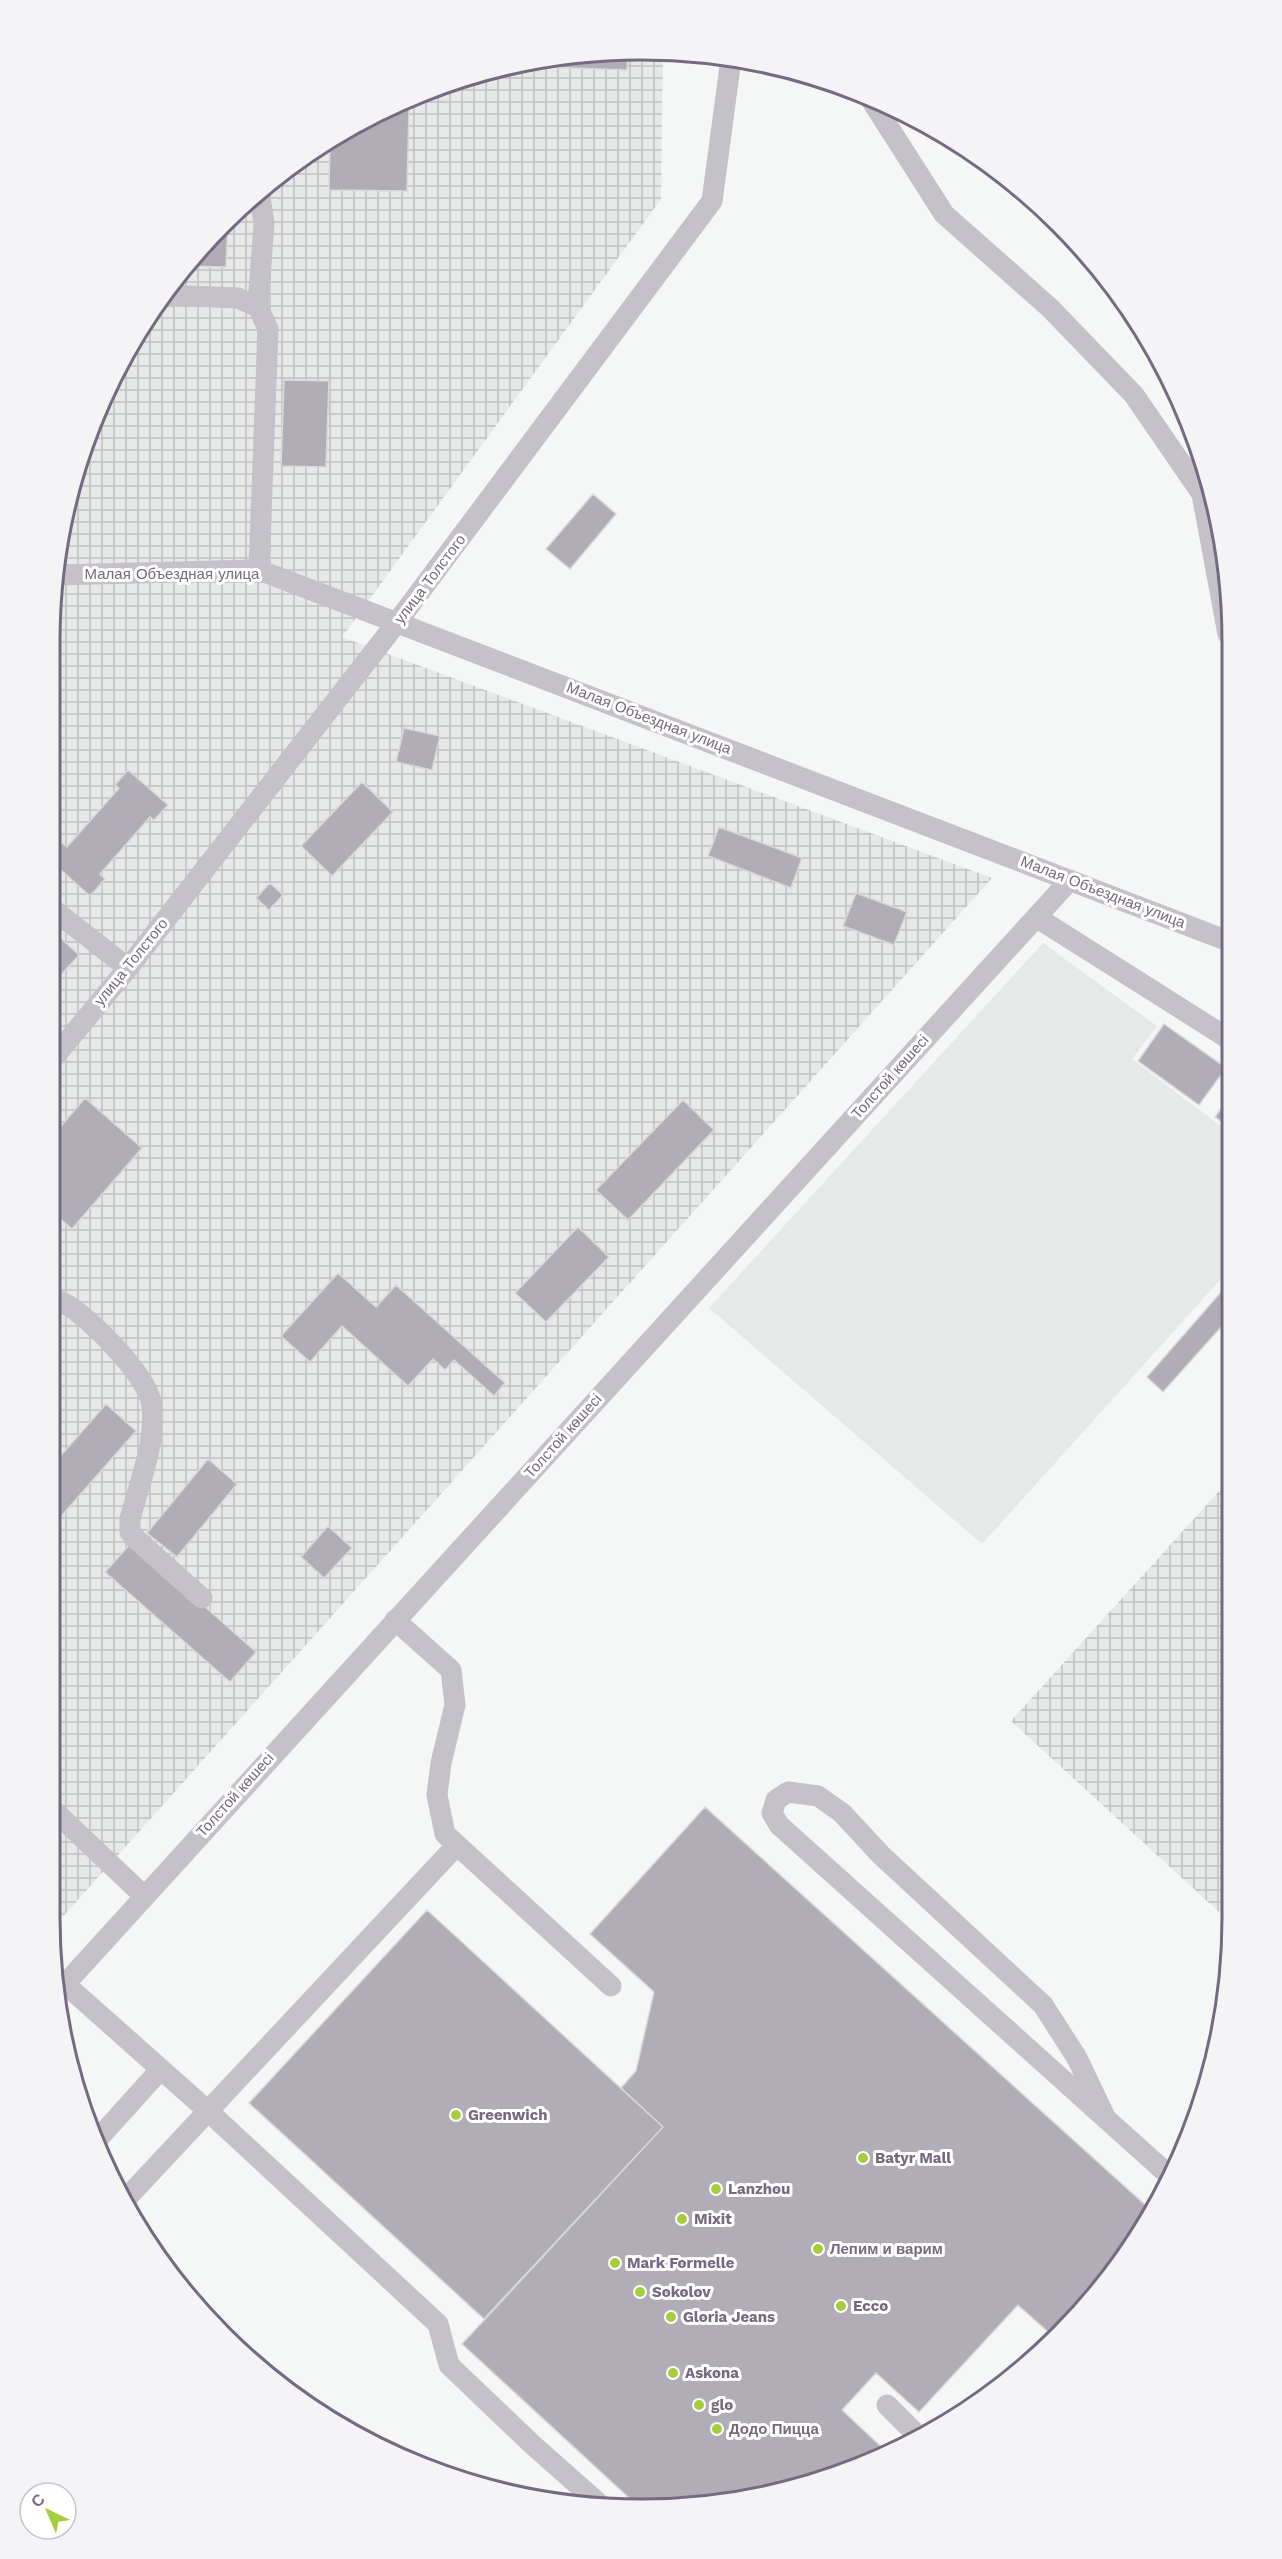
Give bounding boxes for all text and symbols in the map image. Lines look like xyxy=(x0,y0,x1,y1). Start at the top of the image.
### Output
street label: улица Толстого xyxy=(391,531,469,627)
street label: Малая Объездная улица xyxy=(85,565,260,583)
street label: Малая Объездная улица xyxy=(564,678,734,758)
street label: Малая Объездная улица xyxy=(1018,852,1188,932)
street label: улица Толстого xyxy=(90,915,172,1009)
street label: Толстой көшесі xyxy=(848,1031,932,1123)
street label: Толстой көшесі xyxy=(521,1390,605,1482)
street label: Толстой көшесі xyxy=(193,1749,277,1841)
place label: Greenwich xyxy=(468,2106,548,2124)
marker: Greenwich xyxy=(449,2108,463,2122)
place label: Batyr Mall xyxy=(875,2149,951,2167)
marker: Batyr Mall xyxy=(856,2151,870,2165)
place label: Lanzhou xyxy=(728,2180,790,2198)
marker: Lanzhou xyxy=(709,2182,723,2196)
place label: Mixit xyxy=(694,2210,732,2228)
marker: Mixit xyxy=(675,2212,689,2226)
place label: Лепим и варим xyxy=(830,2240,943,2258)
marker: Лепим и варим xyxy=(811,2242,825,2256)
place label: Mark Formelle xyxy=(627,2254,735,2272)
marker: Mark Formelle xyxy=(608,2256,622,2270)
place label: Sokolov xyxy=(652,2283,711,2301)
marker: Sokolov xyxy=(633,2285,647,2299)
place label: Ecco xyxy=(853,2297,888,2315)
marker: Ecco xyxy=(834,2299,848,2313)
place label: Gloria Jeans xyxy=(683,2308,775,2326)
marker: Gloria Jeans xyxy=(664,2310,678,2324)
place label: Askona xyxy=(685,2364,739,2382)
marker: Askona xyxy=(666,2366,680,2380)
place label: glo xyxy=(711,2396,733,2414)
marker: glo xyxy=(692,2398,706,2412)
place label: Додо Пицца xyxy=(729,2420,819,2438)
marker: Додо Пицца xyxy=(710,2422,724,2436)
north arrow xyxy=(18,2481,78,2541)
text: С xyxy=(27,2489,49,2511)

